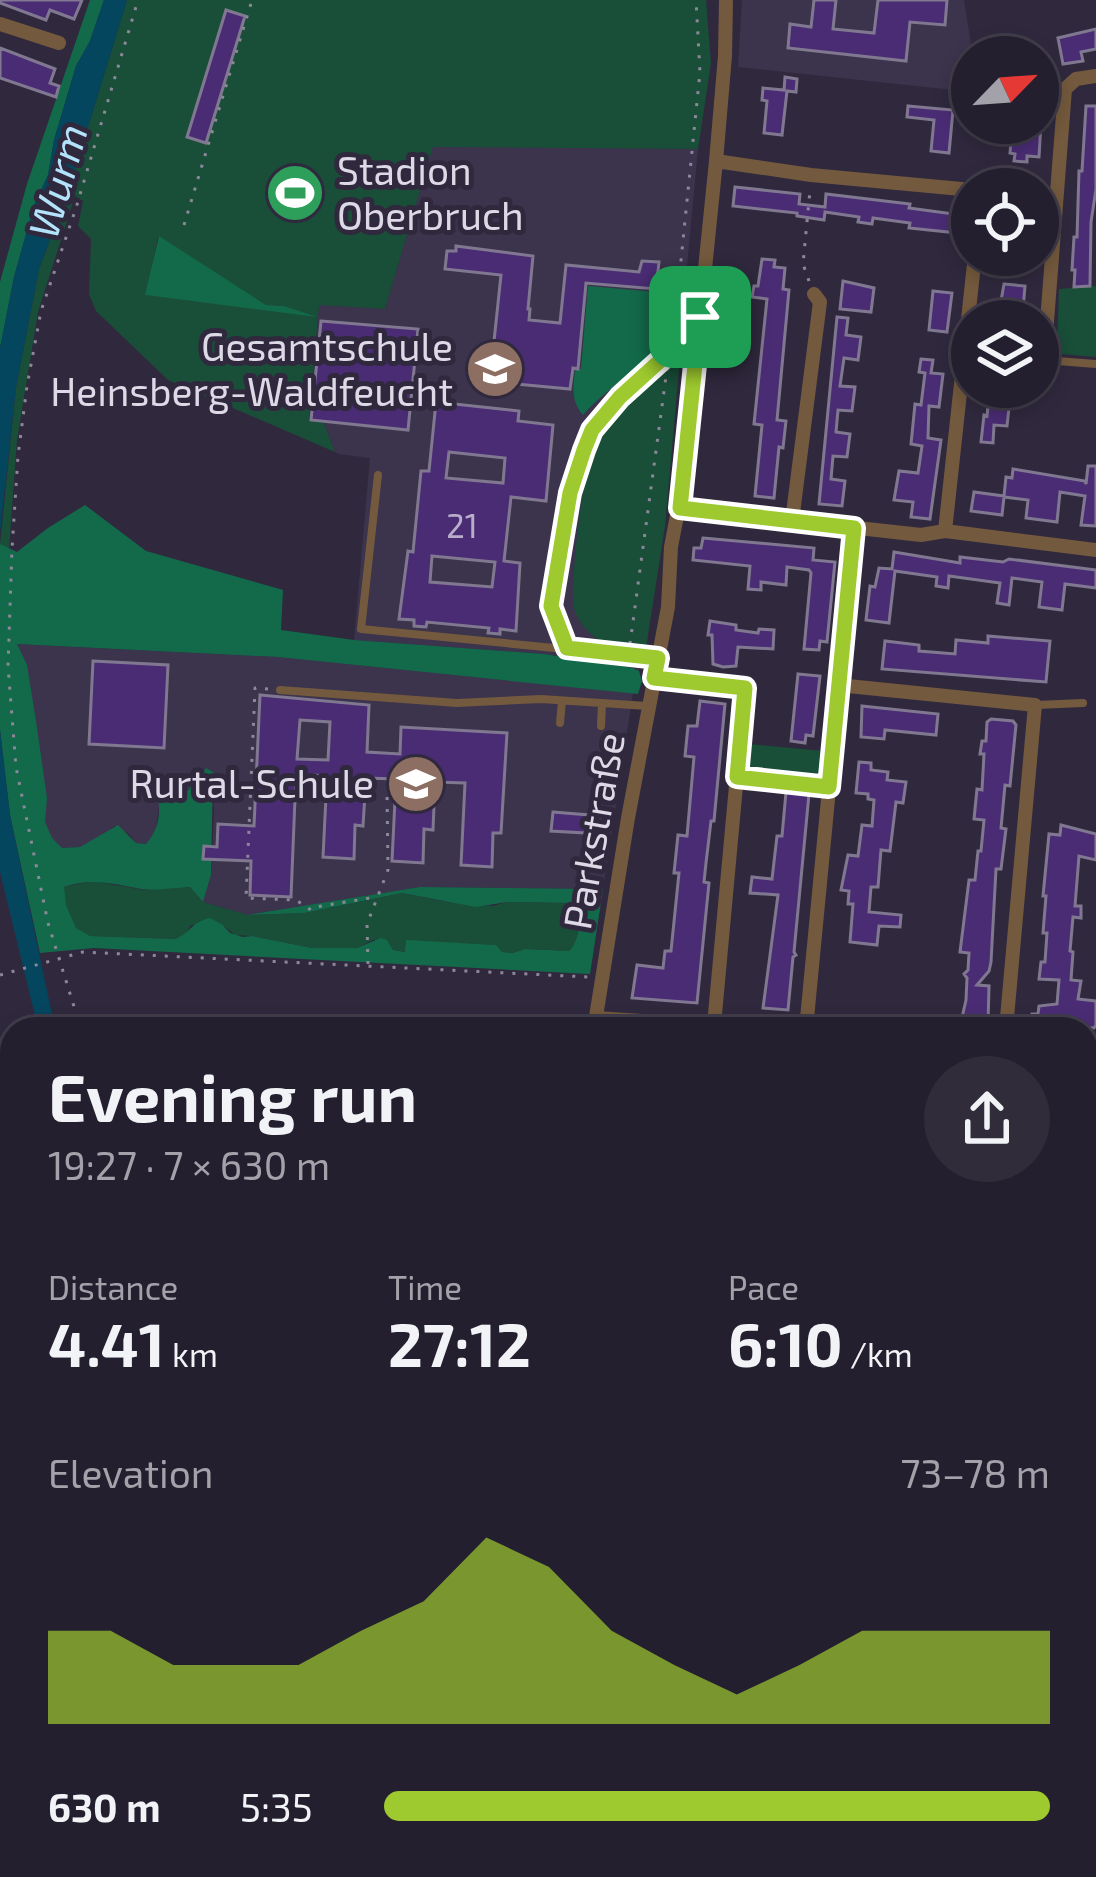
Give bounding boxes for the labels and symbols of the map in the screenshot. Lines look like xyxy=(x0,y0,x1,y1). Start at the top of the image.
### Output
north arrow xyxy=(951,36,1059,144)
water label: Wurm xyxy=(16,118,96,243)
place label: Stadion Oberbruch xyxy=(337,146,524,238)
sports icon: Stadion Oberbruch xyxy=(264,162,326,224)
pin xyxy=(649,266,751,368)
place label: Gesamtschule Heinsberg-Waldfeucht xyxy=(50,322,453,414)
school or university icon: Gesamtschule Heinsberg-Waldfeucht xyxy=(464,338,526,400)
house number: 21 xyxy=(446,505,478,545)
street label: Parkstraße xyxy=(552,729,633,933)
school or university icon: Rurtal-Schule xyxy=(385,753,447,815)
place label: Rurtal-Schule xyxy=(130,759,374,806)

